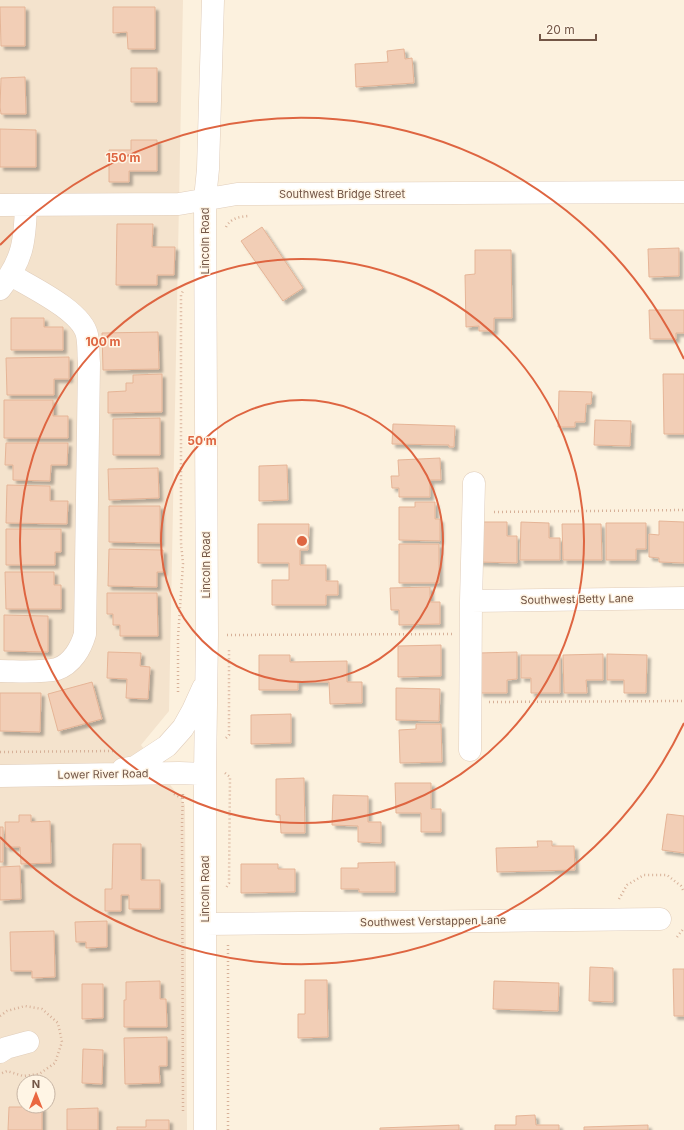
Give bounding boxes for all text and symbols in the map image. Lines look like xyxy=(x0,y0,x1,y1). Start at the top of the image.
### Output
scale bar xyxy=(540,16,596,42)
text: 20 m xyxy=(546,22,575,37)
text: 150 m xyxy=(106,150,140,165)
street label: Southwest Bridge Street xyxy=(279,187,405,201)
street label: Lincoln Road xyxy=(198,207,212,275)
text: 100 m xyxy=(85,334,121,349)
text: 50 m xyxy=(187,433,217,448)
street label: Lincoln Road xyxy=(199,531,213,599)
centre of rings xyxy=(295,534,309,548)
street label: Southwest Betty Lane xyxy=(520,591,634,607)
street label: Lower River Road xyxy=(57,766,149,782)
street label: Lincoln Road xyxy=(198,855,212,923)
street label: Southwest Verstappen Lane xyxy=(360,913,506,929)
north arrow xyxy=(16,1074,56,1114)
text: N xyxy=(32,1077,40,1091)

